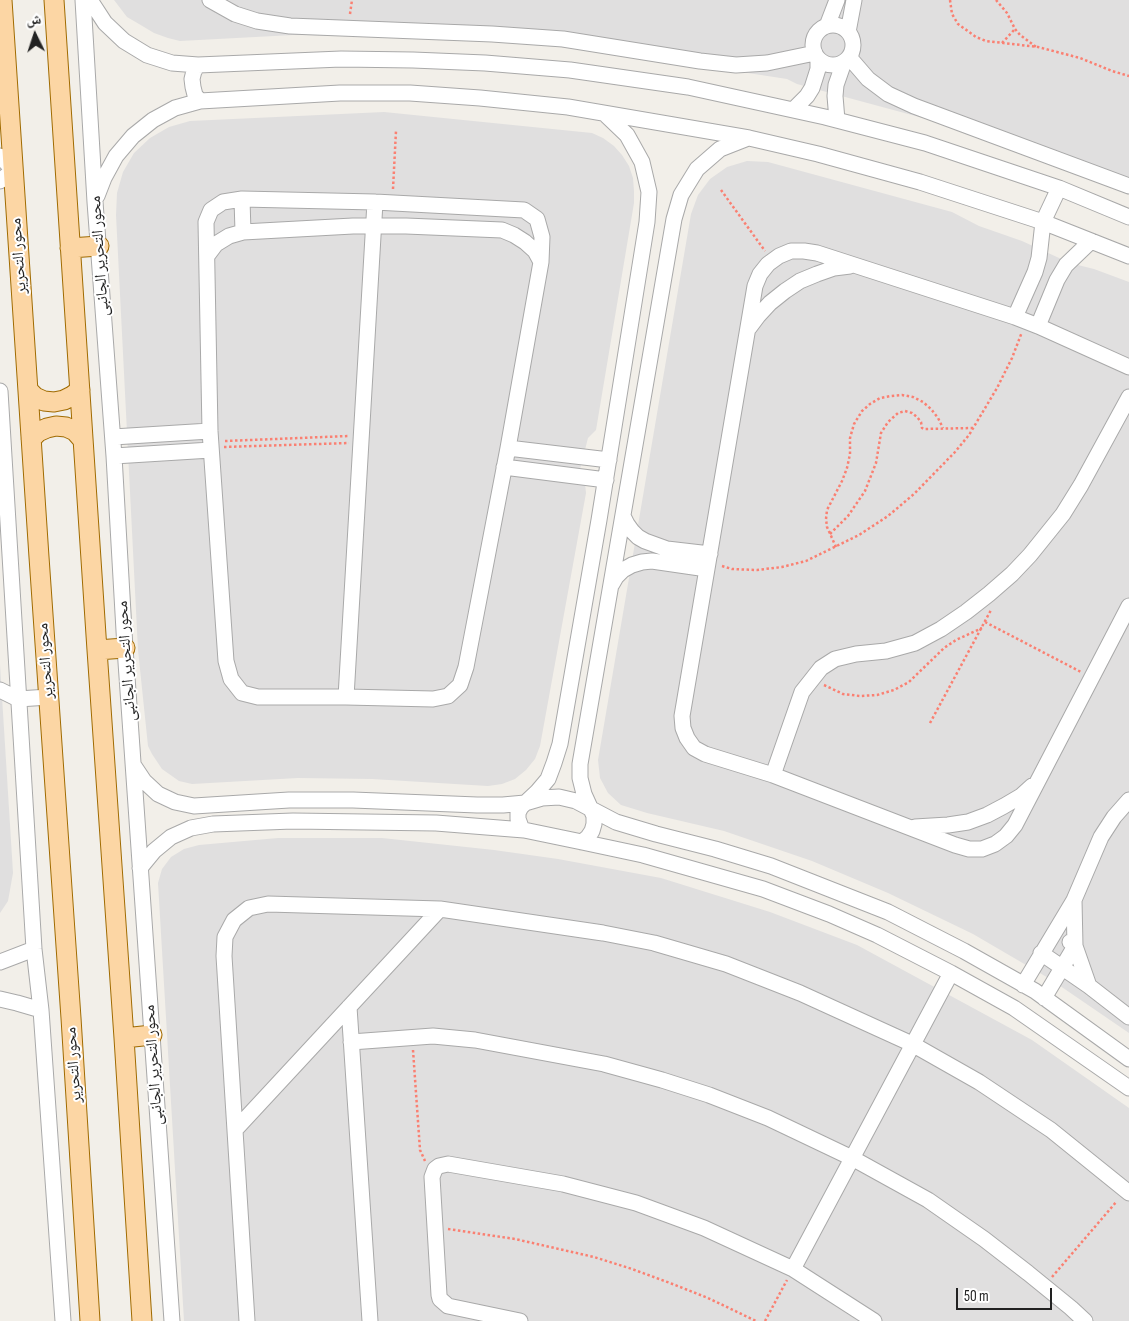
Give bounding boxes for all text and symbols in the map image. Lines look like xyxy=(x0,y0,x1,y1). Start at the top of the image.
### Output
north arrow xyxy=(10,10,60,60)
text: ش xyxy=(26,11,42,29)
street label: محور التحرير الجانبى xyxy=(86,195,114,317)
street label: محور التحرير xyxy=(7,217,31,295)
street label: محور التحرير الجانبى xyxy=(113,600,141,722)
street label: محور التحرير xyxy=(34,622,58,700)
street label: محور التحرير الجانبى xyxy=(140,1004,168,1126)
street label: محور التحرير xyxy=(62,1026,86,1104)
scale bar xyxy=(959,1278,1055,1310)
text: 50 m xyxy=(964,1287,989,1306)

